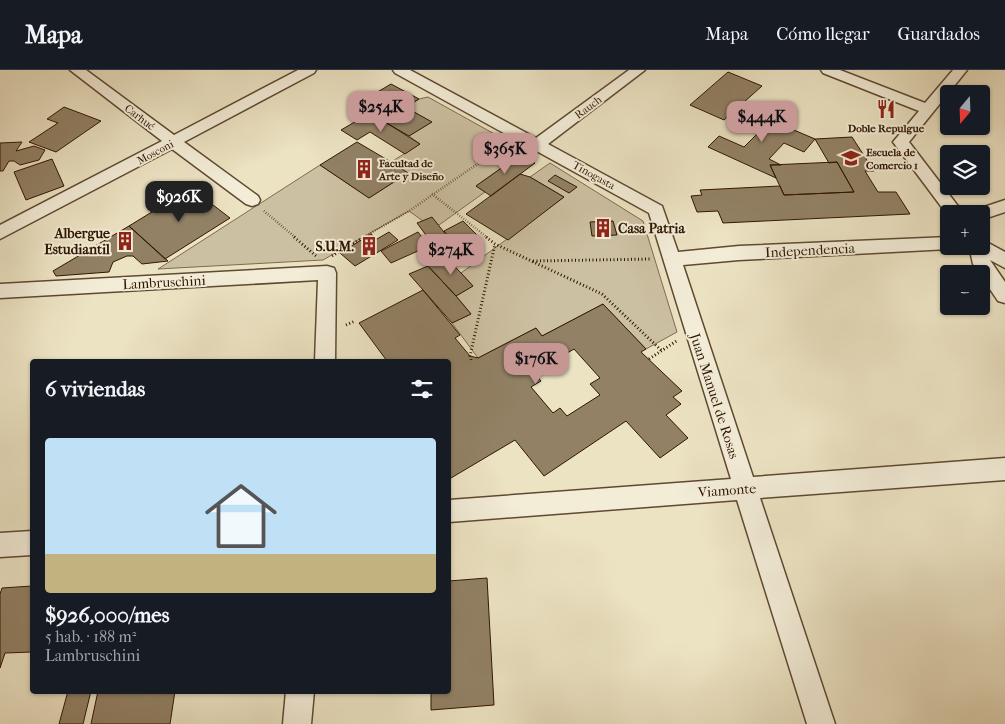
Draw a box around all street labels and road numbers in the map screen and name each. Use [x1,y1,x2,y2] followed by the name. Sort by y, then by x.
[572,93,605,122] street label: Rauch
[122,102,158,133] street label: Carhué
[135,137,176,167] street label: Mosconi
[570,159,618,193] street label: Tinogasta
[765,240,856,261] street label: Independencia
[122,272,206,293] street label: Lambruschini
[686,330,743,461] street label: Juan Manuel de Rosas
[696,480,757,501] street label: Viamonte

